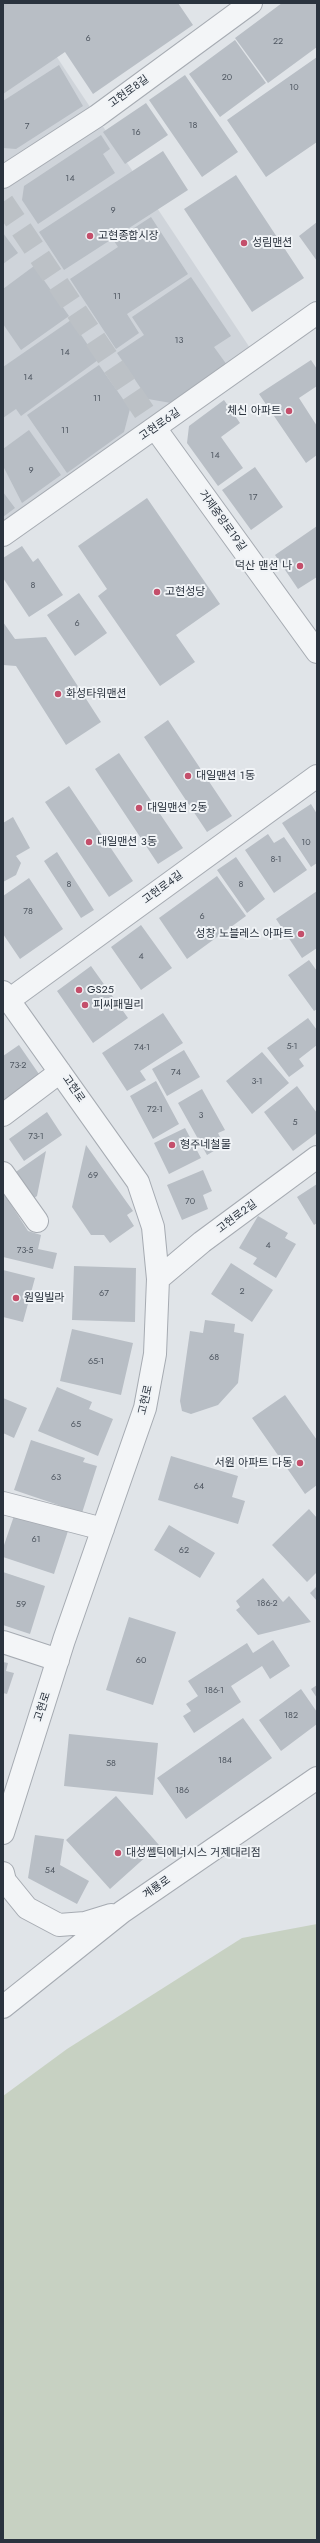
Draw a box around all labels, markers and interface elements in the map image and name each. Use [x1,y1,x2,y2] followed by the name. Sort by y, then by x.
[85,34,91,44] house number: 6
[273,37,283,47] house number: 22
[106,73,152,111] street label: 고현로8길
[222,73,232,83] house number: 20
[289,83,299,93] house number: 10
[189,121,197,131] house number: 18
[25,122,29,132] house number: 7
[131,128,141,138] house number: 16
[65,174,75,184] house number: 14
[110,206,116,216] house number: 9
[98,229,159,243] place label: 고현종합시장
[85,231,95,241] marker: 고현종합시장
[252,236,292,250] place label: 성림맨션
[239,238,249,248] marker: 성림맨션
[113,292,121,302] house number: 11
[175,336,183,346] house number: 13
[60,348,70,358] house number: 14
[23,373,33,383] house number: 14
[93,394,101,404] house number: 11
[227,404,281,418] place label: 체신 아파트
[137,406,183,444] street label: 고현로6길
[284,406,294,416] marker: 체신 아파트
[61,426,69,436] house number: 11
[210,451,220,461] house number: 14
[28,466,34,476] house number: 9
[195,488,249,554] street label: 거제중앙로19길
[249,493,257,503] house number: 17
[235,559,292,573] place label: 덕산 맨션 나
[295,561,305,571] marker: 덕산 맨션 나
[31,581,35,591] house number: 8
[165,585,205,599] place label: 고현성당
[152,587,162,597] marker: 고현성당
[74,619,80,629] house number: 6
[66,687,127,701] place label: 화성타워맨션
[53,689,63,699] marker: 화성타워맨션
[196,769,255,783] place label: 대일맨션 1동
[183,771,193,781] marker: 대일맨션 1동
[147,801,207,815] place label: 대일맨션 2동
[134,803,144,813] marker: 대일맨션 2동
[97,835,157,849] place label: 대일맨션 3동
[84,837,94,847] marker: 대일맨션 3동
[301,838,311,848] house number: 10
[271,855,281,865] house number: 8-1
[140,869,186,907] street label: 고현로4길
[67,880,71,890] house number: 8
[239,880,243,890] house number: 8
[23,907,33,917] house number: 78
[199,912,205,922] house number: 6
[195,927,293,941] place label: 성창 노블레스 아파트
[296,929,306,939] marker: 성창 노블레스 아파트
[138,952,144,962] house number: 4
[87,983,114,997] place label: GS25
[74,985,84,995] marker: GS25
[93,998,144,1012] place label: 피씨패밀리
[80,1000,90,1010] marker: 피씨패밀리
[286,1042,298,1052] house number: 5-1
[134,1043,150,1053] house number: 74-1
[10,1061,26,1071] house number: 73-2
[171,1068,181,1078] house number: 74
[59,1073,87,1105] street label: 고현로
[252,1077,262,1087] house number: 3-1
[147,1105,163,1115] house number: 72-1
[199,1111,203,1121] house number: 3
[292,1118,298,1128] house number: 5
[28,1132,44,1142] house number: 73-1
[180,1138,231,1152] place label: 형주네철물
[167,1140,177,1150] marker: 형주네철물
[88,1171,98,1181] house number: 69
[185,1197,195,1207] house number: 70
[214,1198,260,1236] street label: 고현로2길
[265,1241,271,1251] house number: 4
[17,1246,33,1256] house number: 73-5
[239,1287,245,1297] house number: 2
[99,1289,109,1299] house number: 67
[24,1291,64,1305] place label: 원일빌라
[11,1293,21,1303] marker: 원일빌라
[209,1353,219,1363] house number: 68
[88,1357,104,1367] house number: 65-1
[136,1384,156,1416] street label: 고현로
[71,1420,81,1430] house number: 65
[215,1456,292,1470] place label: 서원 아파트 다동
[295,1458,305,1468] marker: 서원 아파트 다동
[51,1473,61,1483] house number: 63
[194,1482,204,1492] house number: 64
[31,1535,41,1545] house number: 61
[179,1546,189,1556] house number: 62
[256,1599,278,1609] house number: 186-2
[16,1600,26,1610] house number: 59
[136,1656,146,1666] house number: 60
[204,1686,224,1696] house number: 186-1
[32,1691,54,1723] street label: 고현로
[284,1711,298,1721] house number: 182
[218,1756,232,1766] house number: 184
[106,1759,116,1769] house number: 58
[175,1786,189,1796] house number: 186
[126,1846,261,1860] place label: 대성쎌틱에너시스 거제대리점
[113,1848,123,1858] marker: 대성쎌틱에너시스 거제대리점
[45,1866,55,1876] house number: 54
[141,1874,173,1902] street label: 계룡로

